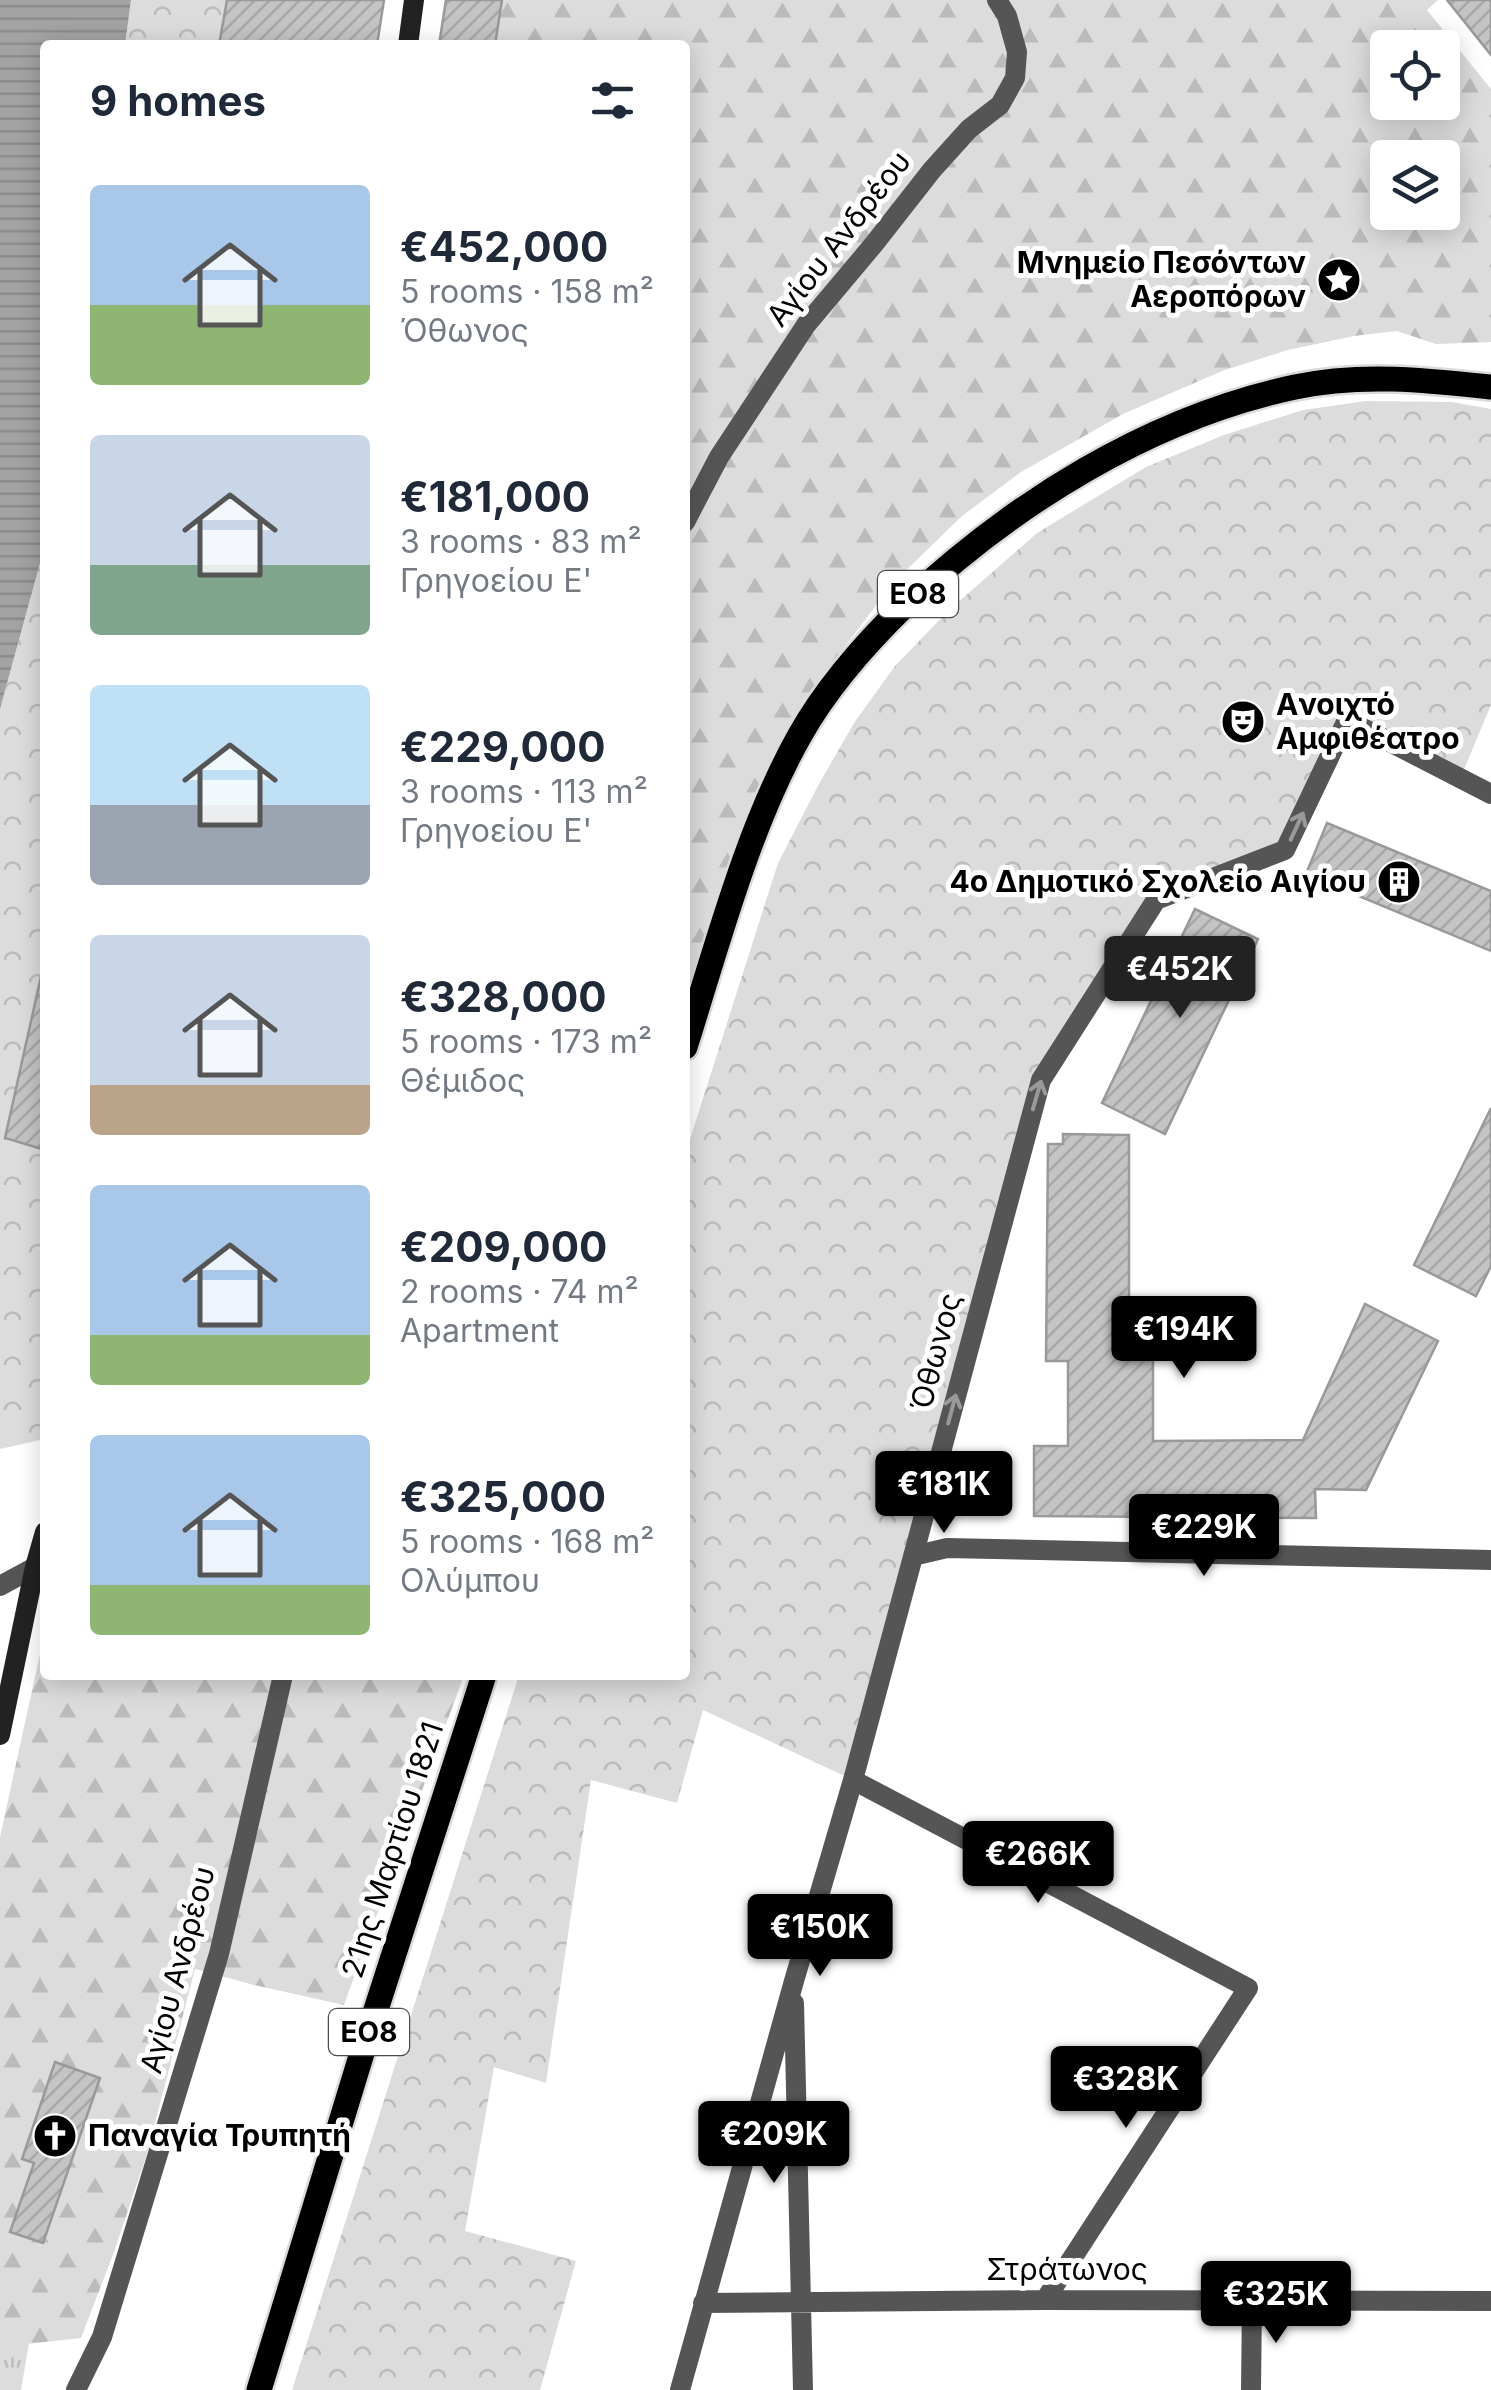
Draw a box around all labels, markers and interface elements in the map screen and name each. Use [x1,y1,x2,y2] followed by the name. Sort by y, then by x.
[1370,30,1460,230] map controls
[1370,30,1460,120] button: locate
[585,73,640,128] icon: filters
[90,75,266,126] text: 9 homes
[1370,140,1460,230] button: layers
[759,144,918,333] street label: Αγίου Ανδρέου
[400,221,608,272] text: €452,000
[170,225,290,345] icon: home
[1017,244,1306,314] place label: Μνημείο Πεσόντων Αεροπόρων
[1316,257,1362,303] place icon: Μνημείο Πεσόντων Αεροπόρων
[400,272,654,311] text: 5 rooms · 158 m²
[400,311,529,350] text: Όθωνος
[400,471,590,522] text: €181,000
[170,475,290,595] icon: home
[400,522,642,561] text: 3 rooms · 83 m²
[400,561,592,600] text: Γρηγοείου Ε'
[878,571,958,617] road number: ΕΟ8
[1276,686,1460,756] place label: Aνοιχτό Aμφιθέατρο
[1220,699,1266,745] theatre icon: Aνοιχτό Aμφιθέατρο
[400,721,605,772] text: €229,000
[170,725,290,845] icon: home
[400,772,648,811] text: 3 rooms · 113 m²
[400,811,592,850] text: Γρηγοείου Ε'
[1288,811,1307,841] one-way arrow
[1376,859,1422,905] building icon: 4ο Δημοτικό Σχολείο Αιγίου
[949,863,1366,899] place label: 4ο Δημοτικό Σχολείο Αιγίου
[1110,936,1250,1021] pin: €452K
[1126,949,1234,988] text: €452K
[400,971,607,1022] text: €328,000
[170,975,290,1095] icon: home
[400,1022,652,1061] text: 5 rooms · 173 m²
[400,1061,525,1100] text: Θέμιδος
[1029,1080,1047,1111] one-way arrow
[400,1221,607,1272] text: €209,000
[170,1225,290,1345] icon: home
[400,1272,639,1311] text: 2 rooms · 74 m²
[902,1289,968,1415] street label: Όθωνος
[1114,1296,1254,1381] pin: €194K
[1133,1309,1235,1348] text: €194K
[400,1311,559,1350] text: Apartment
[944,1394,963,1425] one-way arrow
[874,1451,1014,1536] pin: €181K
[897,1464,991,1503] text: €181K
[400,1471,606,1522] text: €325,000
[170,1475,290,1595] icon: home
[1134,1494,1274,1579] pin: €229K
[1151,1507,1257,1546] text: €229K
[400,1522,654,1561] text: 5 rooms · 168 m²
[400,1561,540,1600] text: Ολύμπου
[334,1717,450,1982] street label: 21ης Μαρτίου 1821
[968,1821,1108,1906] pin: €266K
[985,1834,1091,1873] text: €266K
[132,1862,222,2077] street label: Αγίου Ανδρέου
[750,1894,890,1979] pin: €150K
[770,1907,870,1946] text: €150K
[329,2009,409,2055] road number: ΕΟ8
[1056,2046,1196,2131] pin: €328K
[1073,2059,1179,2098] text: €328K
[704,2101,844,2186] pin: €209K
[32,2113,78,2159] church icon: Παναγία Τρυπητή
[720,2114,828,2153] text: €209K
[88,2117,351,2153] place label: Παναγία Τρυπητή
[986,2251,1148,2287] street label: Στράτωνος
[1206,2261,1346,2346] pin: €325K
[1223,2274,1329,2313] text: €325K

